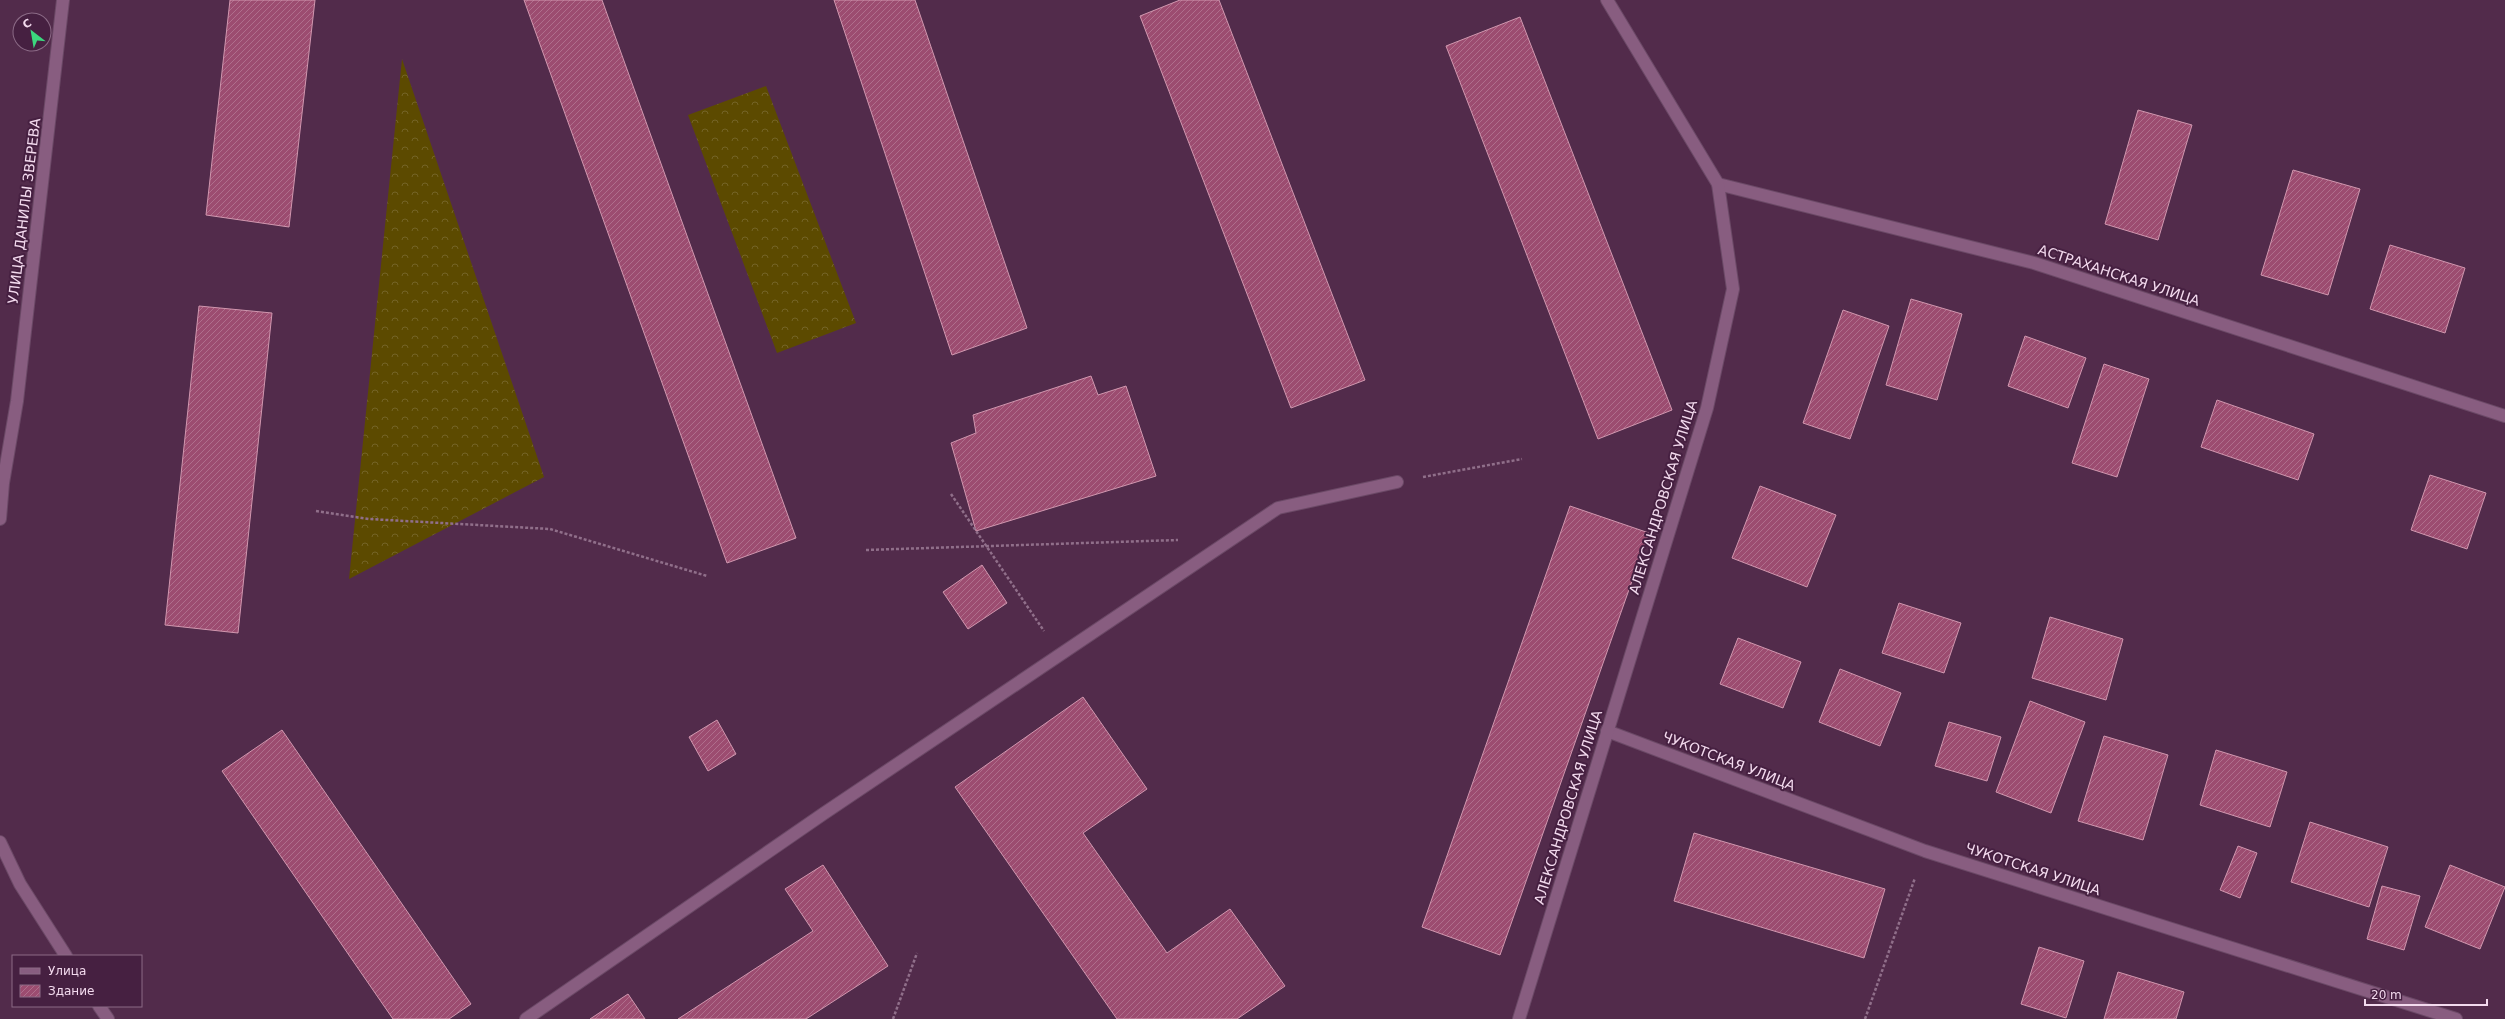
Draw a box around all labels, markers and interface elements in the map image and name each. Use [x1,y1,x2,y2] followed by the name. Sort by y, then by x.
[12,12,52,52] north arrow
[20,16,34,32] text: С
[5,117,43,305] street label: УЛИЦА ДАНИЛЫ ЗВЕРЕВА
[2036,241,2202,309] street label: АСТРАХАНСКАЯ УЛИЦА
[1626,398,1700,596] street label: АЛЕКСАНДРОВСКАЯ УЛИЦА
[1531,708,1605,906] street label: АЛЕКСАНДРОВСКАЯ УЛИЦА
[1660,728,1798,794] street label: ЧУКОТСКАЯ УЛИЦА
[1963,840,2103,899] street label: ЧУКОТСКАЯ УЛИЦА
[12,955,142,1007] legend
[48,964,86,978] text: Улица
[2365,981,2487,1007] scale bar
[48,984,94,998] text: Здание
[2371,988,2402,1002] text: 20 m

